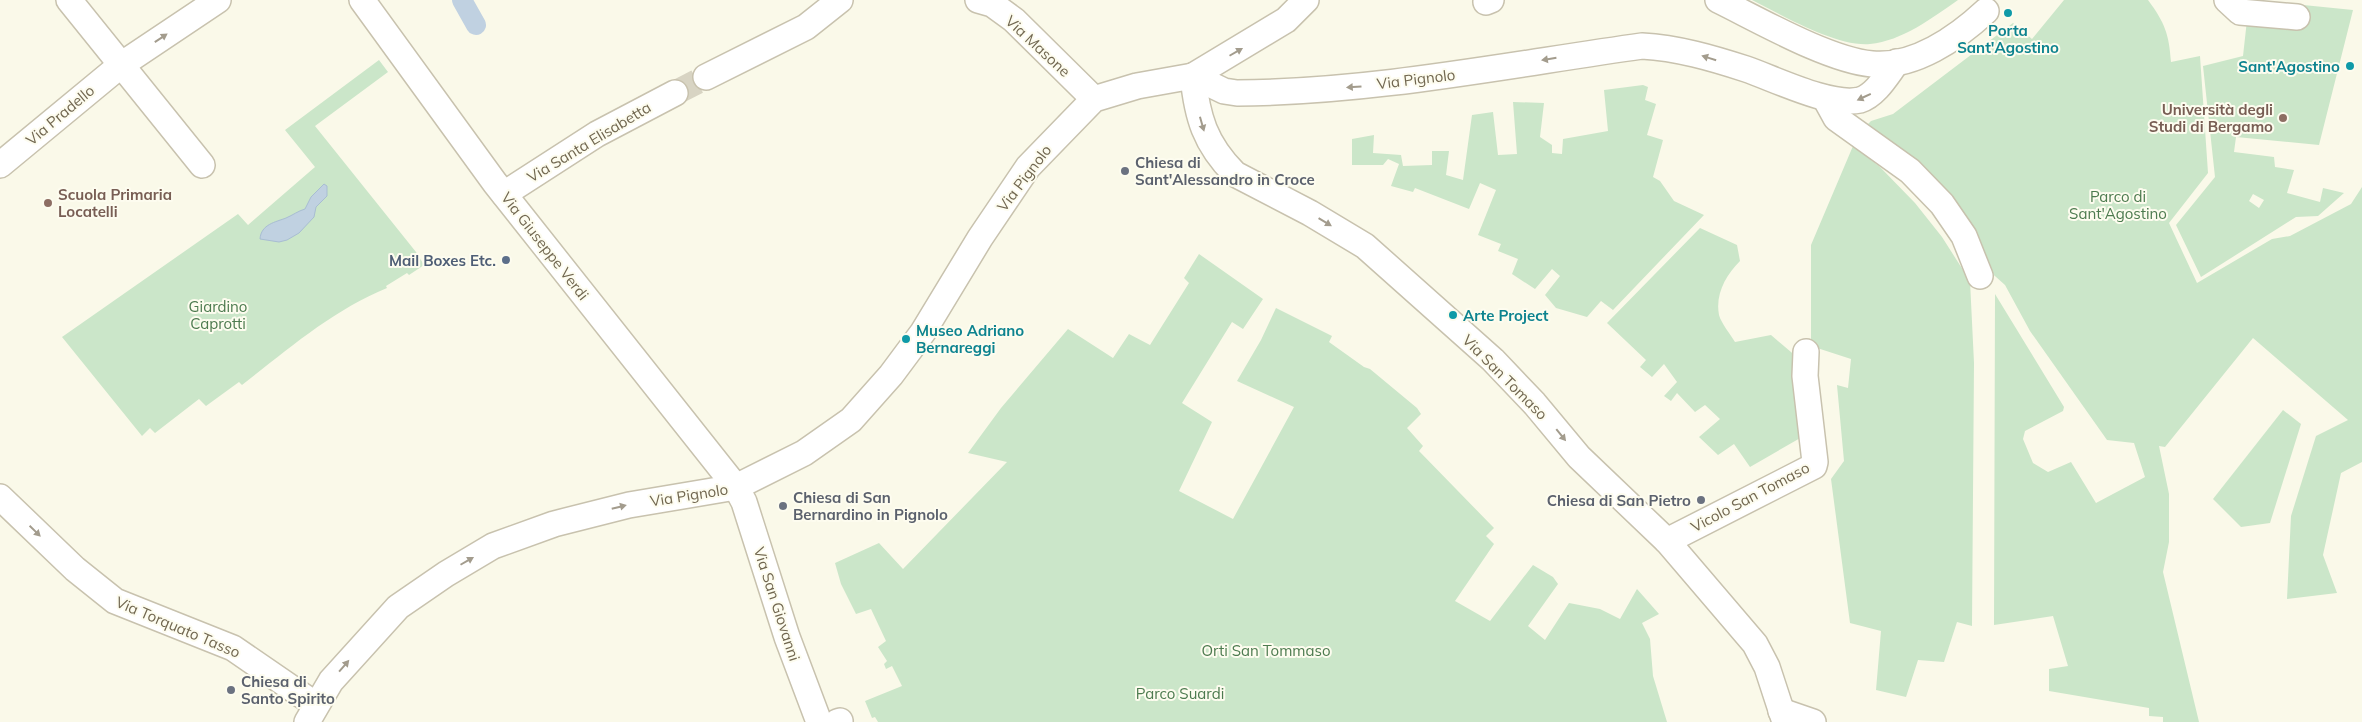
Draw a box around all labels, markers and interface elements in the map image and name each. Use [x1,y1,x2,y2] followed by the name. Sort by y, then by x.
[2002,7,2014,19] marker: Porta Sant'Agostino
[1002,11,1074,81] street label: Via Masone
[1957,21,2059,57] place label: Porta Sant'Agostino
[155,33,168,43] one-way arrow
[1228,48,1243,56] one-way arrow
[1702,54,1717,62] one-way arrow
[1541,56,1557,64] one-way arrow
[2238,57,2340,76] place label: Sant'Agostino
[2344,60,2356,72] marker: Sant'Agostino
[1376,65,1456,93] street label: Via Pignolo
[22,81,98,149] street label: Via Pradello
[1345,83,1361,91] one-way arrow
[1857,93,1871,101] one-way arrow
[524,98,654,186] street label: Via Santa Elisabetta
[2149,100,2273,136] place label: Università degli Studi di Bergamo
[2277,112,2289,124] marker: Università degli Studi di Bergamo
[1198,116,1206,132] one-way arrow
[993,141,1055,215] street label: Via Pignolo
[1135,153,1315,189] place label: Chiesa di Sant'Alessandro in Croce
[1119,165,1131,177] marker: Chiesa di Sant'Alessandro in Croce
[58,185,172,221] place label: Scuola Primaria Locatelli
[2069,187,2167,223] park label: Parco di Sant'Agostino
[497,188,593,304] street label: Via Giuseppe Verdi
[42,197,54,209] marker: Scuola Primaria Locatelli
[1317,218,1332,226] one-way arrow
[389,251,496,270] place label: Mail Boxes Etc.
[500,254,512,266] marker: Mail Boxes Etc.
[189,297,247,333] park label: Giardino Caprotti
[1463,306,1549,325] place label: Arte Project
[1447,309,1459,321] marker: Arte Project
[916,321,1024,357] place label: Museo Adriano Bernareggi
[1458,330,1552,424] street label: Via San Tomaso
[900,333,912,345] marker: Museo Adriano Bernareggi
[1555,429,1567,441] one-way arrow
[1687,458,1813,536] street label: Vicolo San Tomaso
[649,479,729,511] street label: Via Pignolo
[793,488,948,524] place label: Chiesa di San Bernardino in Pignolo
[1547,491,1691,510] place label: Chiesa di San Pietro
[1695,494,1707,506] marker: Chiesa di San Pietro
[777,500,789,512] marker: Chiesa di San Bernardino in Pignolo
[612,503,627,511] one-way arrow
[29,525,41,537] one-way arrow
[750,544,804,664] street label: Via San Giovanni
[460,557,474,566] one-way arrow
[113,592,243,662] street label: Via Torquato Tasso
[1201,641,1331,660] park label: Orti San Tommaso
[339,659,350,672] one-way arrow
[241,672,335,708] place label: Chiesa di Santo Spirito
[225,684,237,696] marker: Chiesa di Santo Spirito
[1136,684,1224,703] park label: Parco Suardi

